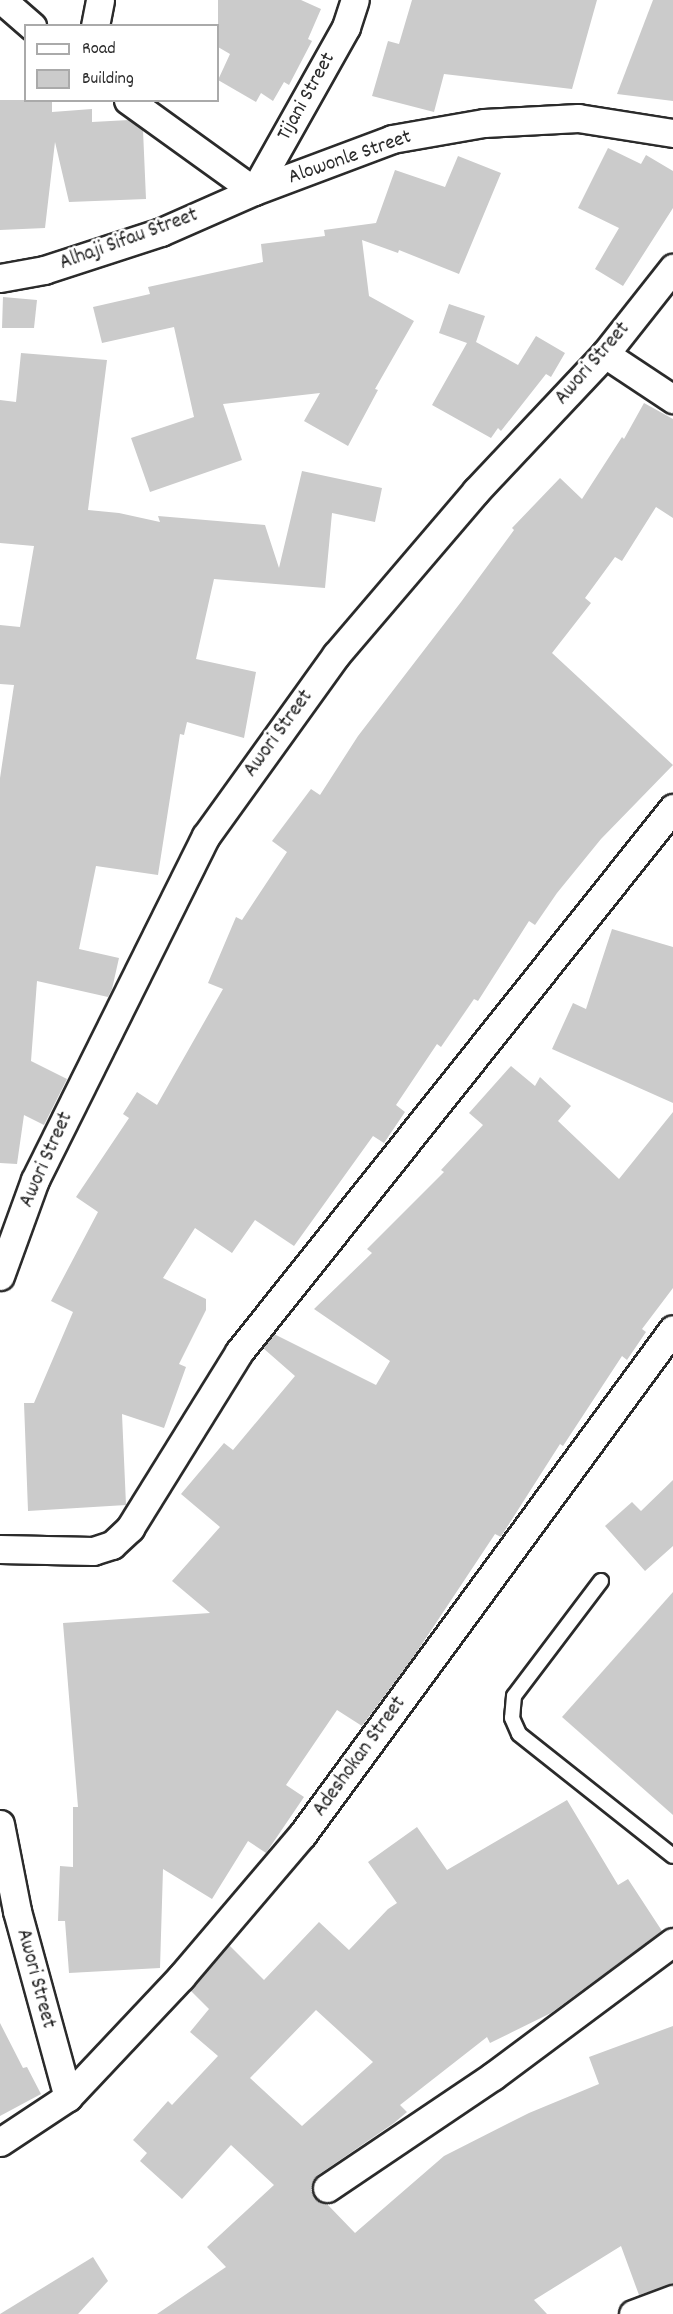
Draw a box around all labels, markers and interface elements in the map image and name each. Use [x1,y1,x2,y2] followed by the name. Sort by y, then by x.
[24,24,219,102] legend
[82,37,116,62] text: Road
[272,48,342,146] street label: Tijani Street
[82,67,134,92] text: Building
[285,125,415,191] street label: Alowonle Street
[56,203,202,277] street label: Alhaji Sifau Street
[550,317,636,411] street label: Awori Street
[239,685,319,783] street label: Awori Street
[15,1108,79,1212] street label: Awori Street
[308,1692,412,1822] street label: Adeshokan Street
[10,1927,60,2031] street label: Awori Street

